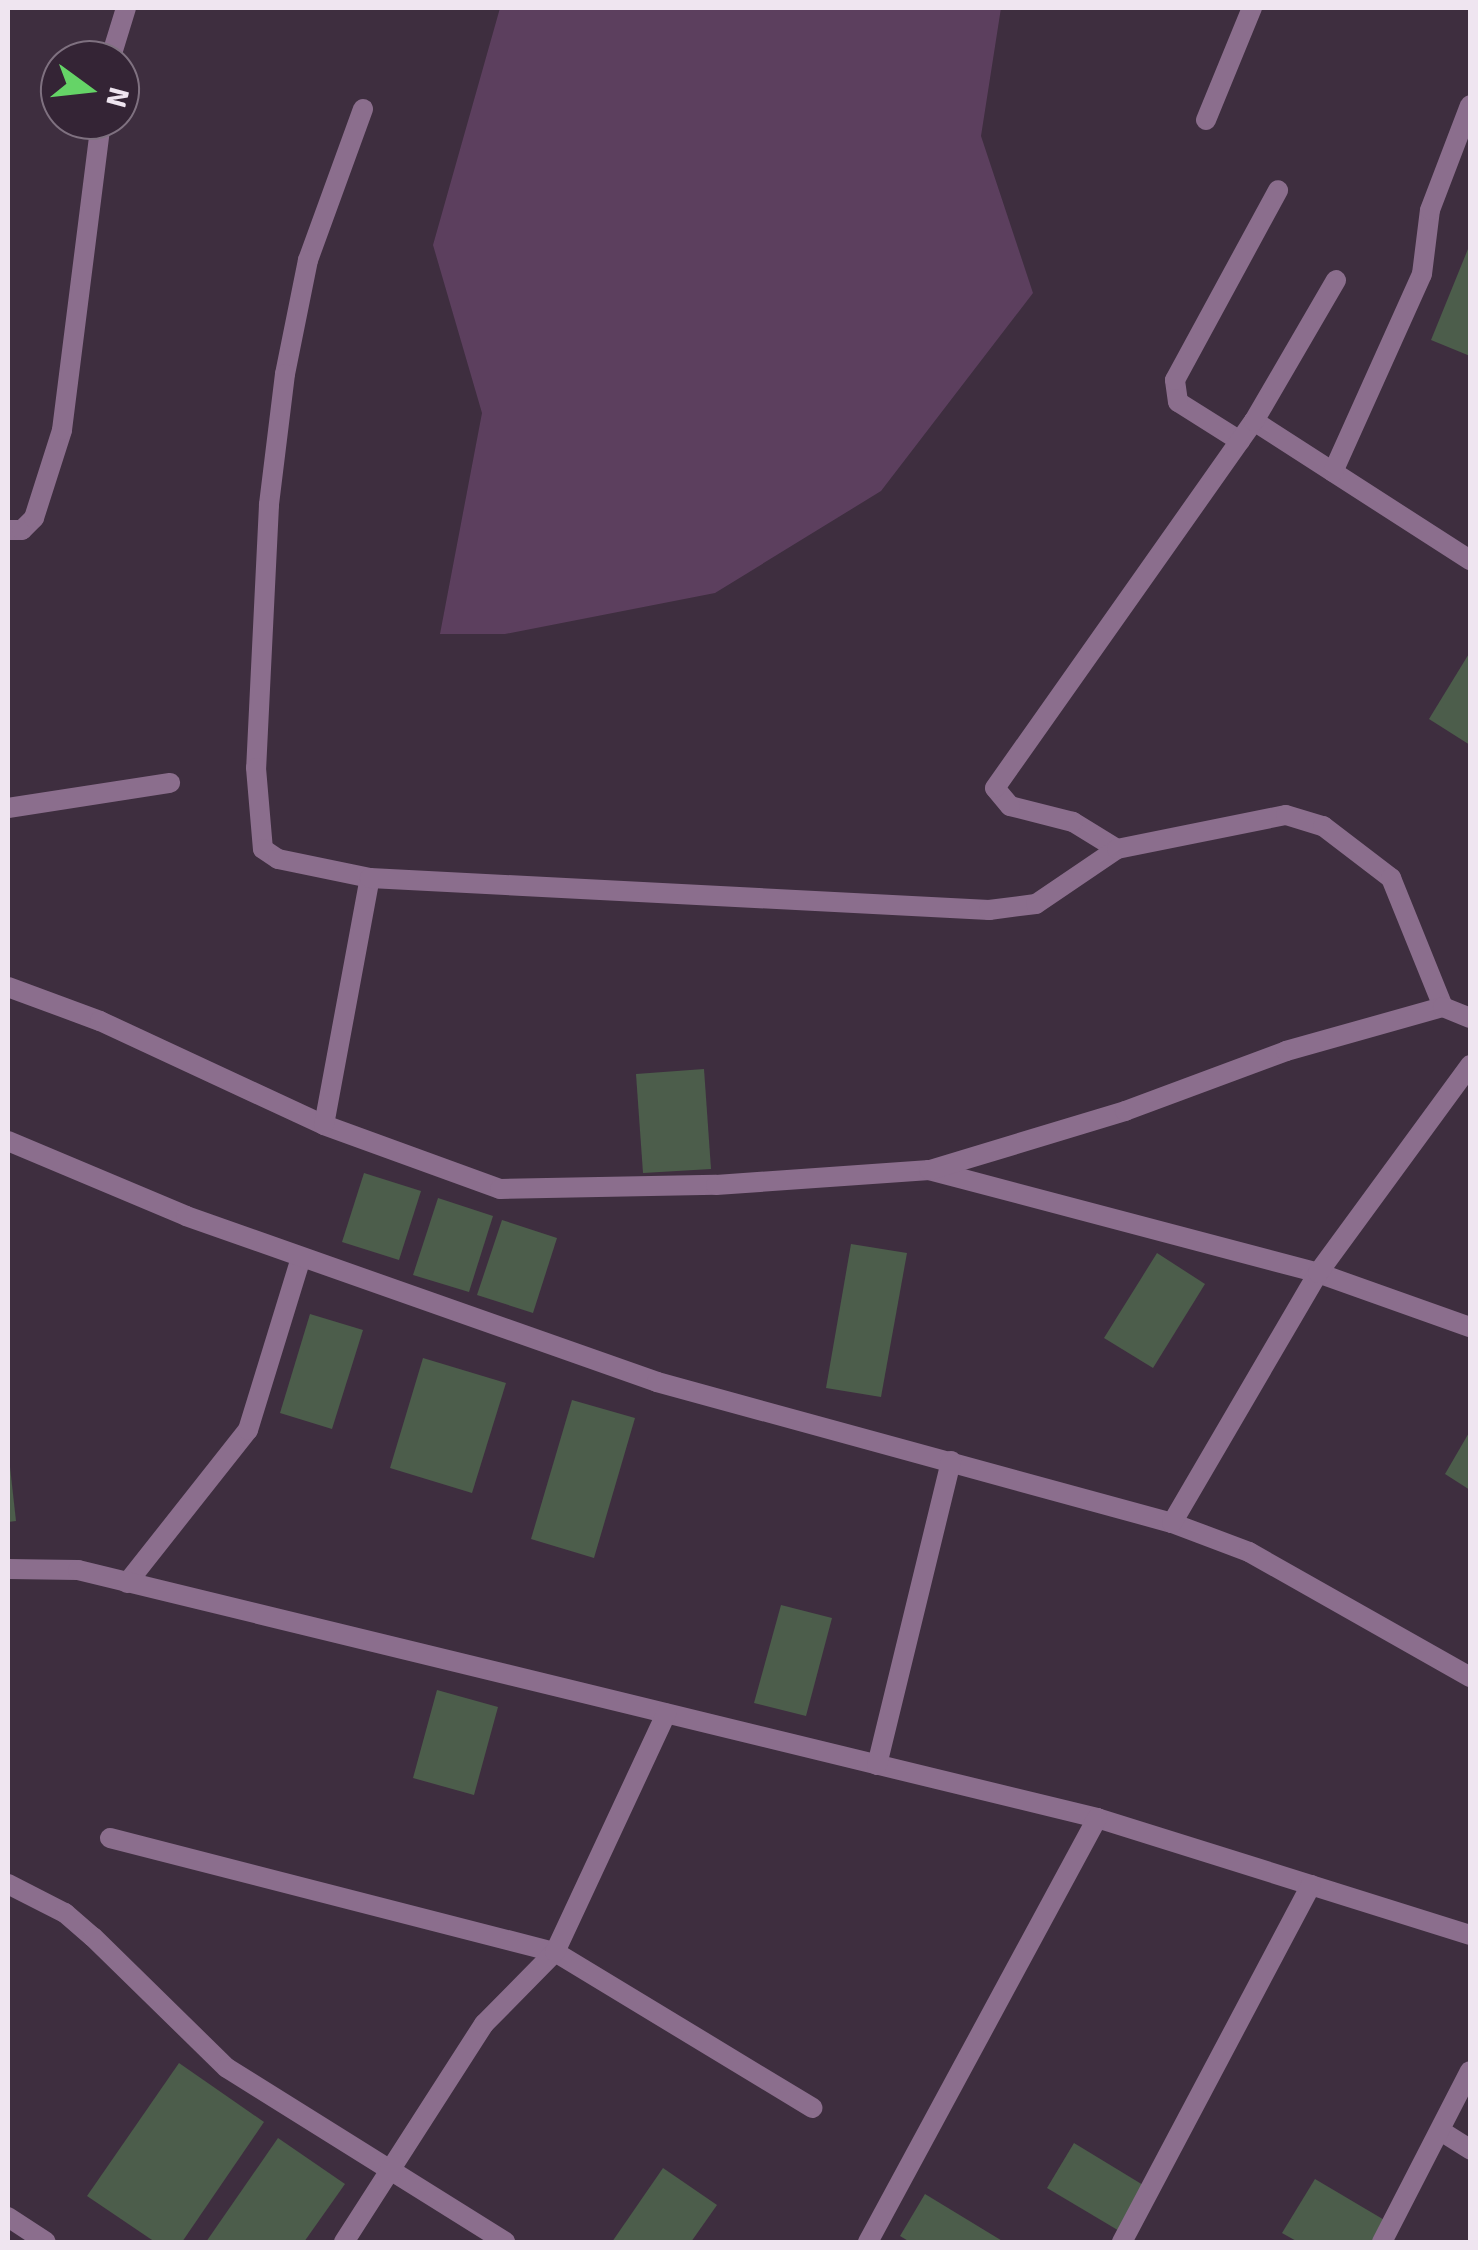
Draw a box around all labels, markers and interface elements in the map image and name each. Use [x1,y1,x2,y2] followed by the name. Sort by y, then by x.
[40,40,140,140] north arrow
[98,83,136,111] text: N

